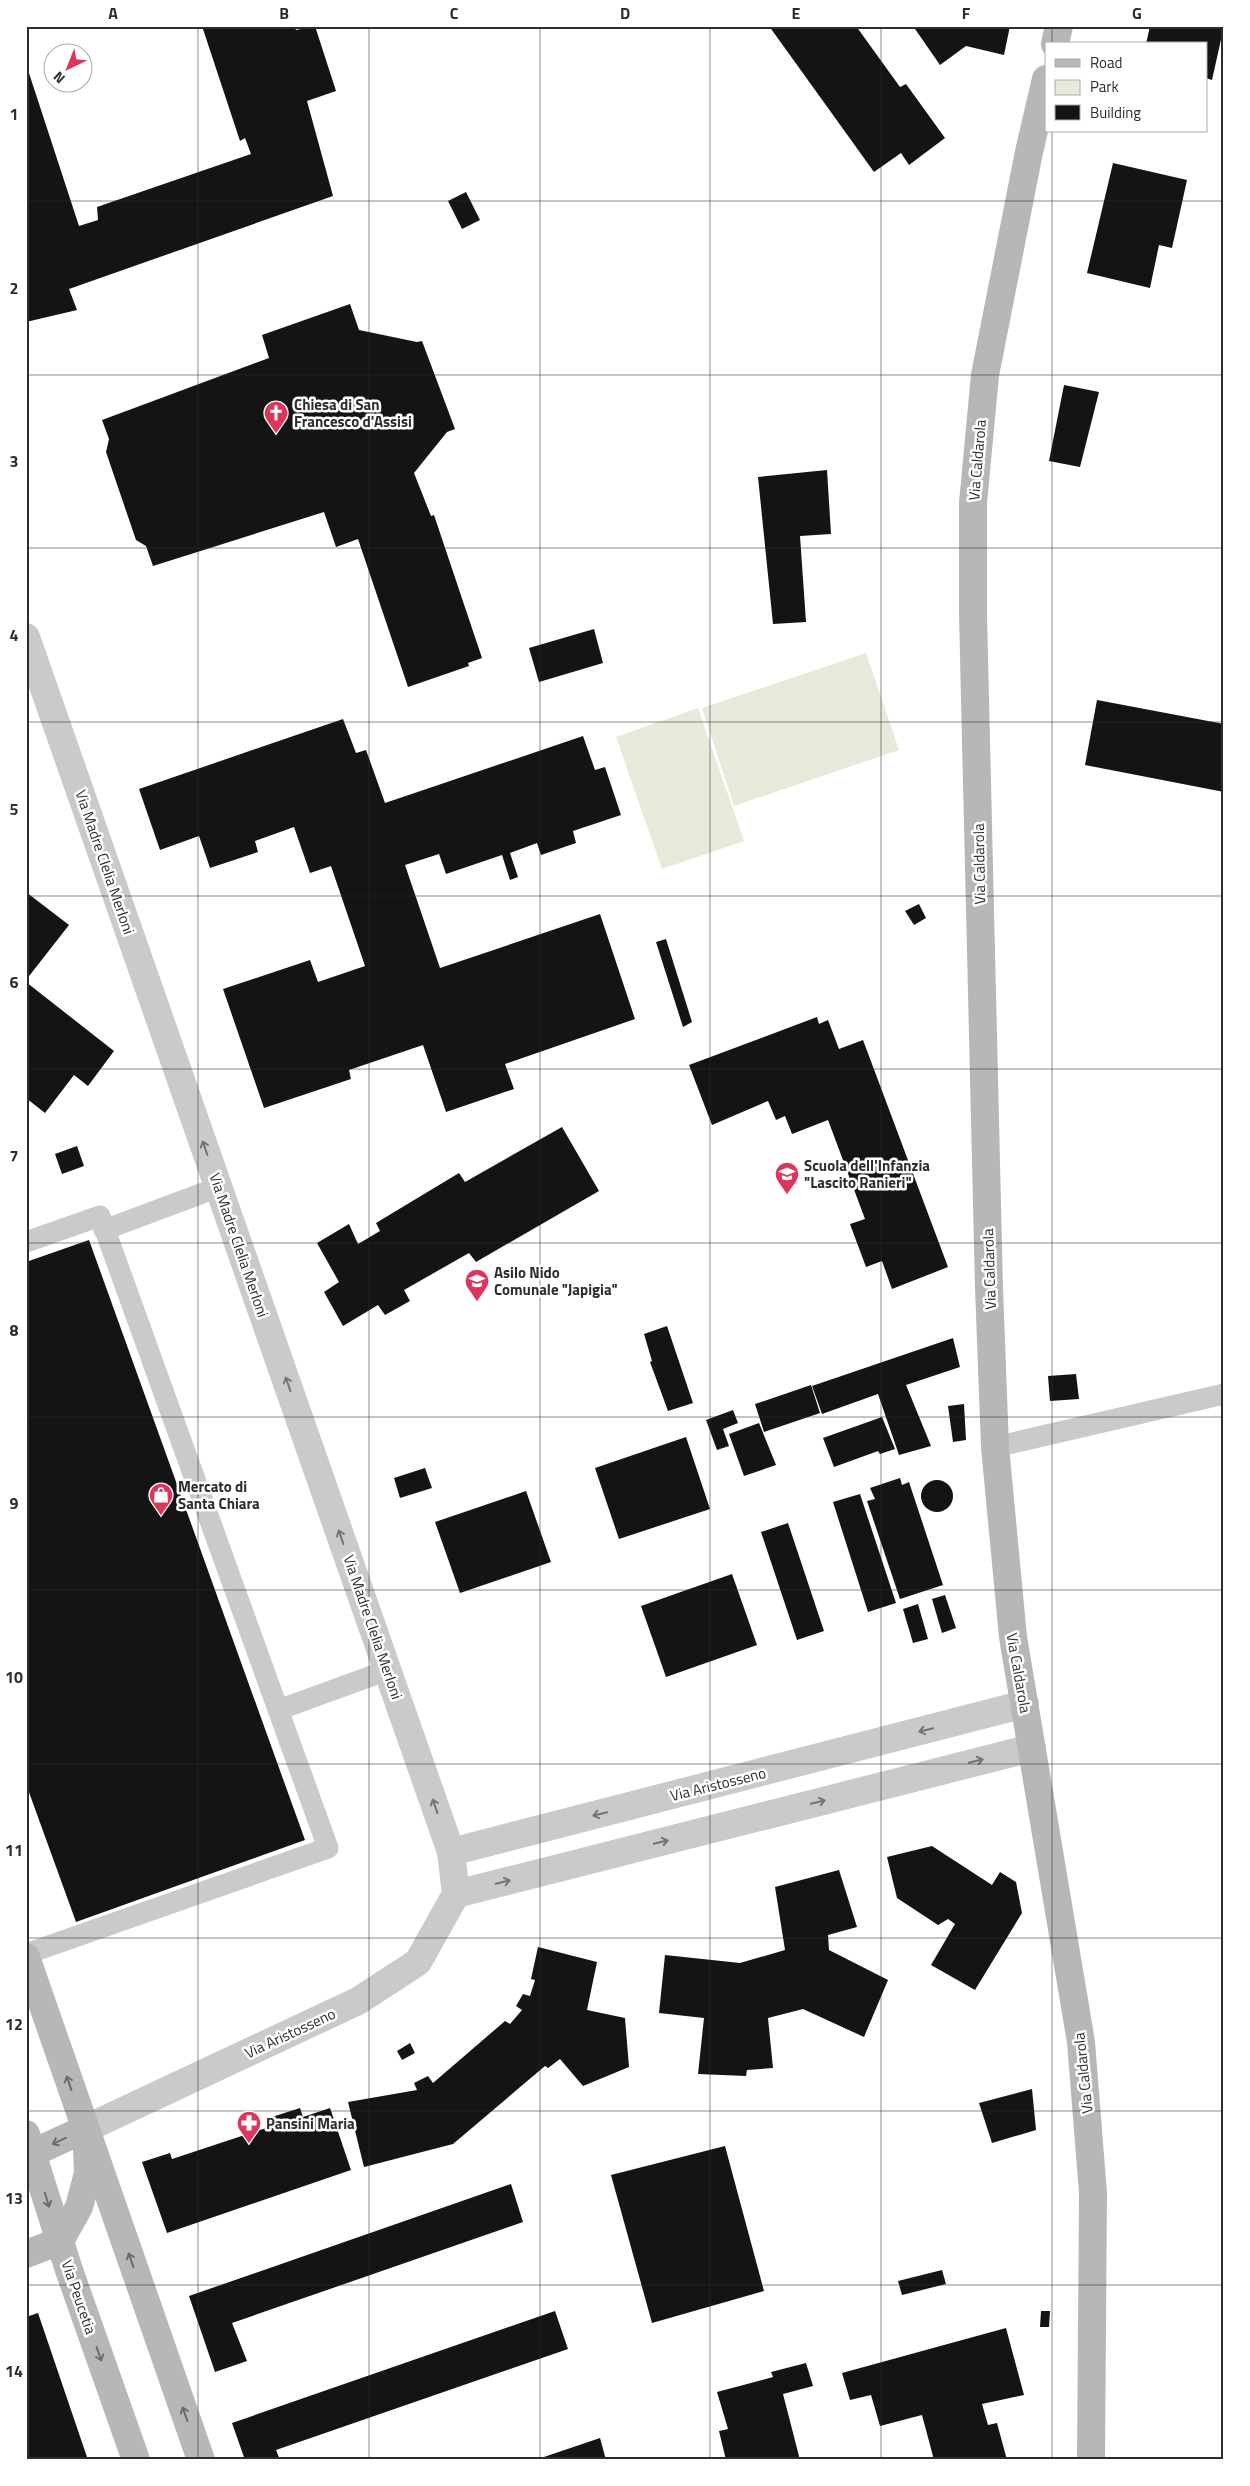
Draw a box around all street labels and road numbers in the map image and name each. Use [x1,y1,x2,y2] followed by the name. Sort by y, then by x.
[962,418,992,502] street label: Via Caldarola
[69,787,141,937] street label: Via Madre Clelia Merloni
[967,823,991,905] street label: Via Caldarola
[203,1170,275,1320] street label: Via Madre Clelia Merloni
[976,1227,1002,1310] street label: Via Caldarola
[337,1552,409,1702] street label: Via Madre Clelia Merloni
[1001,1631,1037,1716] street label: Via Caldarola
[668,1761,768,1807] street label: Via Aristosseno
[241,2002,339,2064] street label: Via Aristosseno
[1067,2031,1099,2115] street label: Via Caldarola
[56,2257,103,2338] street label: Via Peucetia

